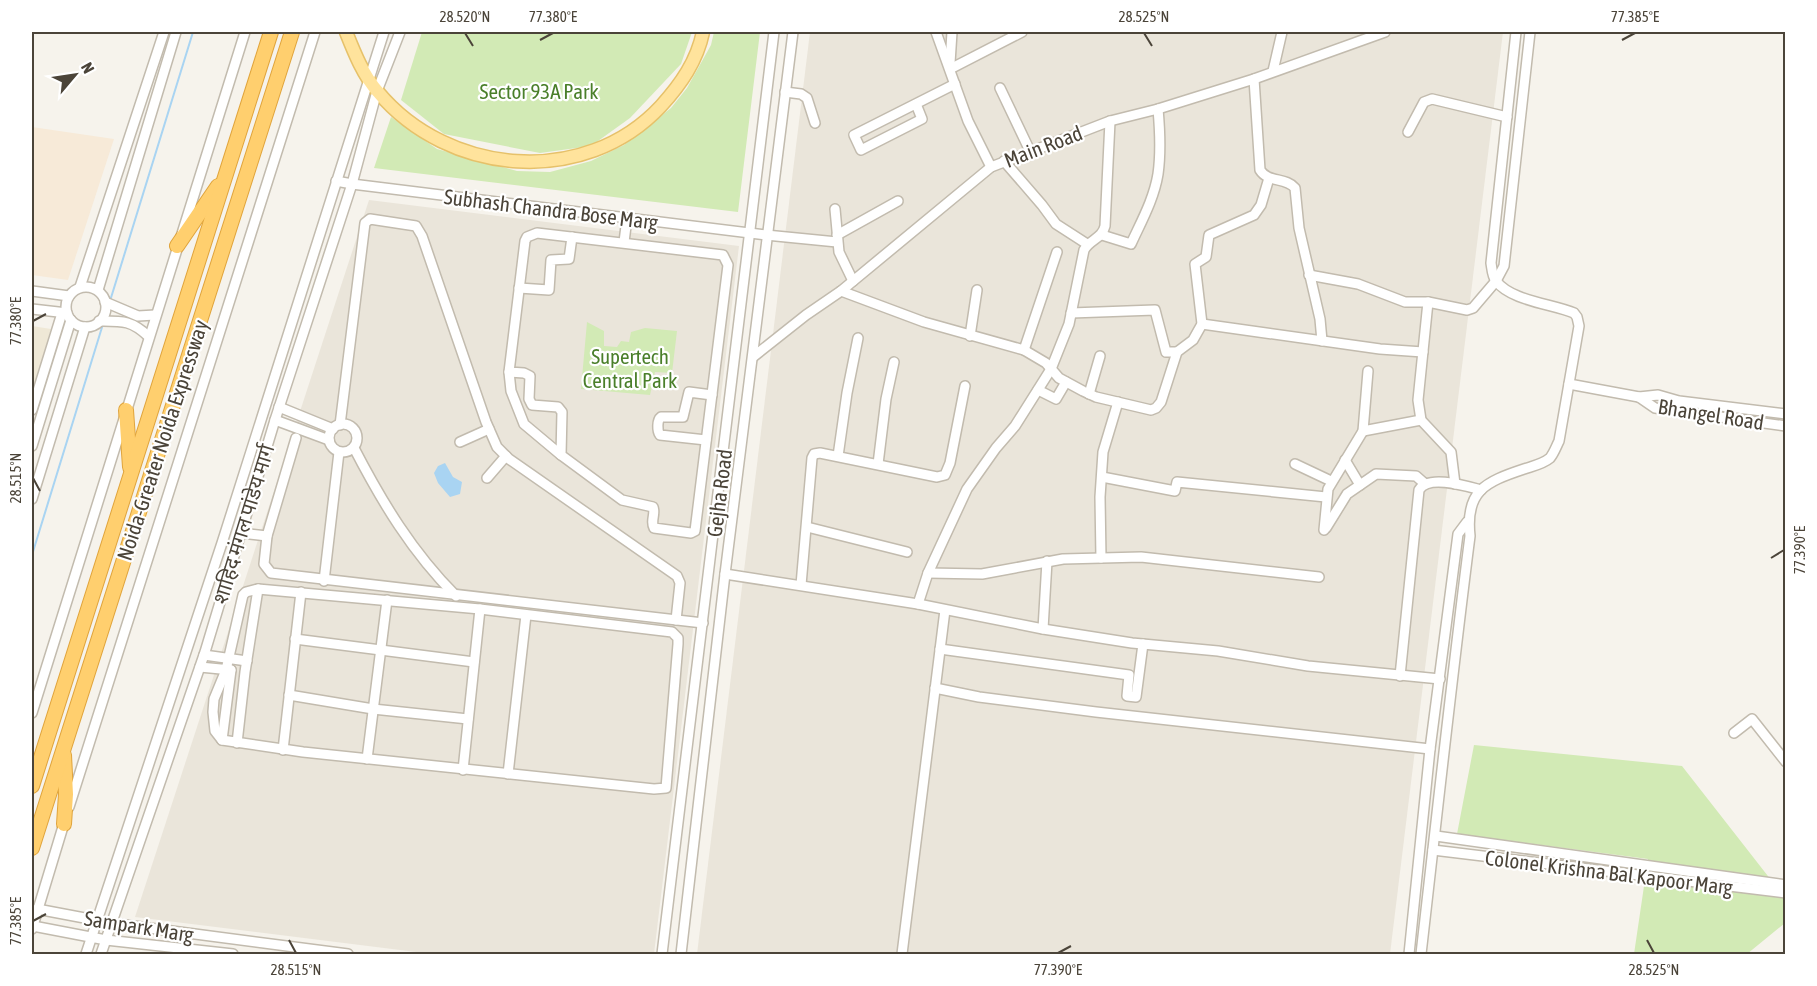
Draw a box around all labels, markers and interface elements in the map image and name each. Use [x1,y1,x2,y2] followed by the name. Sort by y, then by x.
[440,8,490,25] text: 28.520°N
[529,8,578,25] text: 77.380°E
[1119,8,1169,25] text: 28.525°N
[1611,8,1660,25] text: 77.385°E
[45,45,105,105] north arrow
[78,59,98,76] text: N
[480,79,598,103] park label: Sector 93A Park
[1001,120,1085,172] street label: Main Road
[443,184,659,234] street label: Subhash Chandra Bose Marg
[7,296,24,345] text: 77.380°E
[112,316,212,563] street label: Noida-Greater Noida Expressway
[583,344,677,392] park label: Supertech Central Park
[1656,394,1766,434] street label: Bhangel Road
[207,440,279,607] street label: शाहिद मंगल पांडेय मार्ग
[702,448,736,538] street label: Gejha Road
[7,453,24,503] text: 28.515°N
[1791,525,1808,574] text: 77.390°E
[1484,845,1734,899] street label: Colonel Krishna Bal Kapoor Marg
[7,896,24,945] text: 77.385°E
[83,906,195,946] street label: Sampark Marg
[271,961,321,978] text: 28.515°N
[1034,961,1083,978] text: 77.390°E
[1629,961,1679,978] text: 28.525°N

